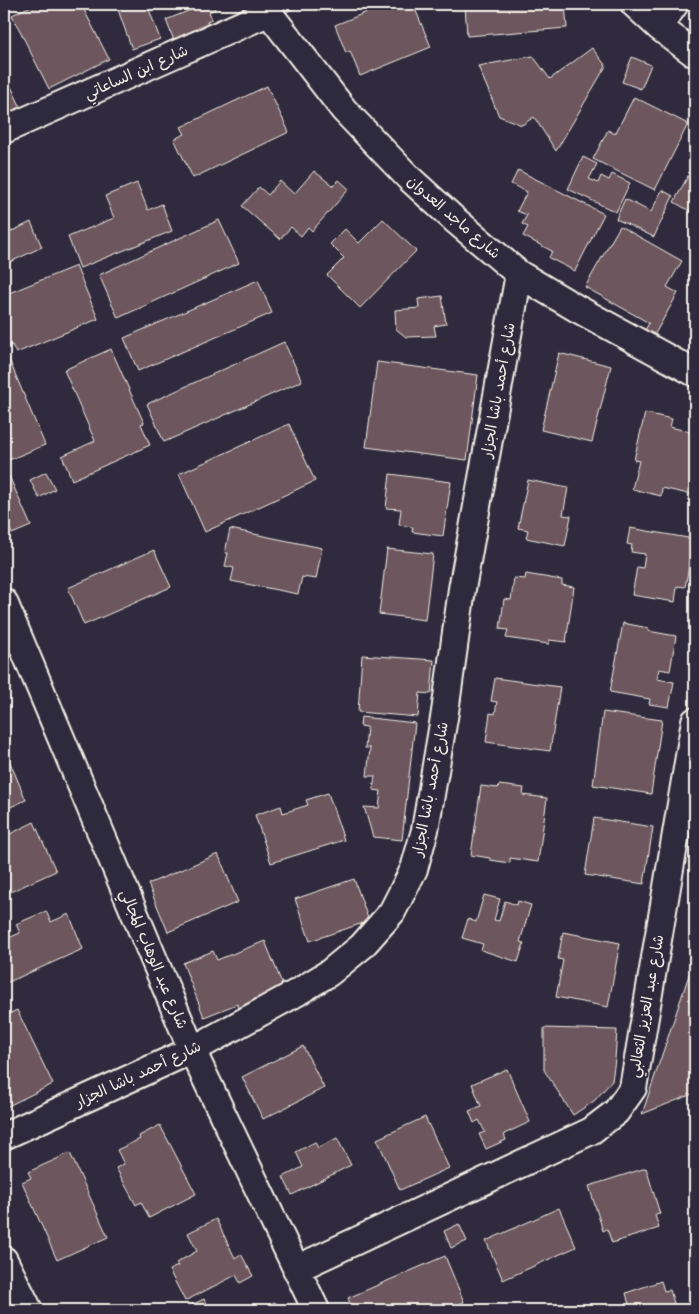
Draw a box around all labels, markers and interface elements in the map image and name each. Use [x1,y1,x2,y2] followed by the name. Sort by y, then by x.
[81,40,192,107] street label: شارع ابن الساعاتي
[403,171,505,263] street label: شارع ماجد العدوان
[476,321,520,460] street label: شارع أحمد باشا الجزار
[407,720,453,859] street label: شارع أحمد باشا الجزار
[113,886,192,1033] street label: شارع عبد الوهاب المجالي
[624,933,671,1080] street label: شارع عبد العزيز الثعالبي
[71,1036,204,1112] street label: شارع أحمد باشا الجزار

